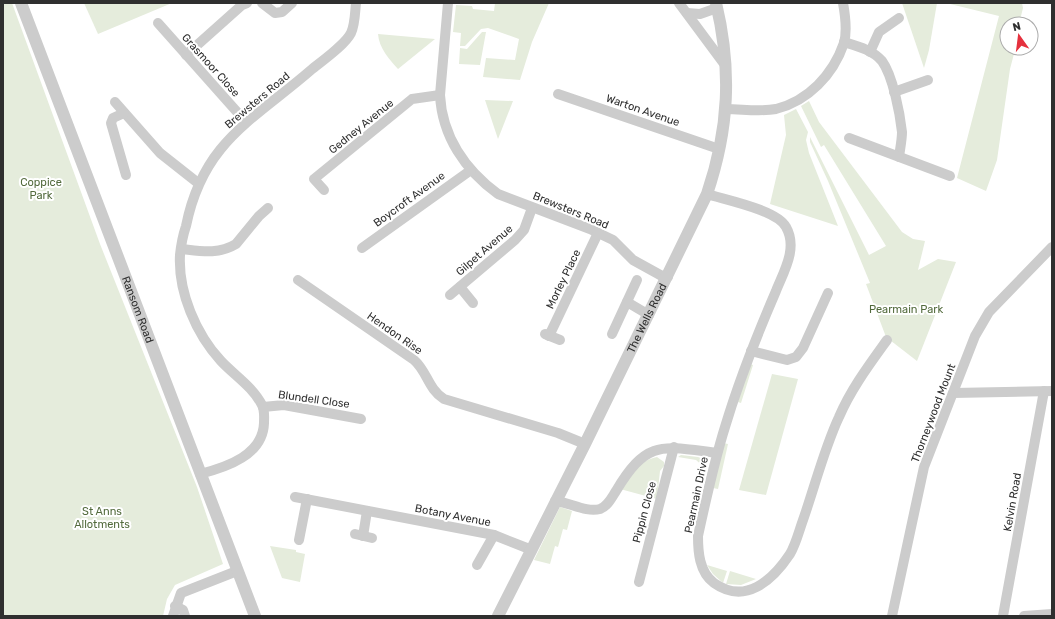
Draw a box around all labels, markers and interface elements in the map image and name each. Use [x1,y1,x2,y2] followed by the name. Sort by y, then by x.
[999,16,1039,56] north arrow
[1011,19,1022,34] text: N
[179,31,242,100] street label: Grasmoor Close
[222,69,292,131] street label: Brewsters Road
[604,92,681,129] street label: Warton Avenue
[326,96,396,156] street label: Gedney Avenue
[371,169,448,230] street label: Boycroft Avenue
[20,176,62,202] park label: Coppice Park
[531,189,611,232] street label: Brewsters Road
[453,222,515,278] street label: Gilpet Avenue
[543,247,583,311] street label: Morley Place
[119,274,156,345] street label: Ransom Road
[624,281,669,355] street label: The Wells Road
[869,303,943,316] park label: Pearmain Park
[365,310,425,357] street label: Hendon Rise
[909,361,959,465] street label: Thorneywood Mount
[277,388,351,411] street label: Blundell Close
[682,456,711,534] street label: Pearmain Drive
[1001,472,1024,532] street label: Kelvin Road
[630,480,659,544] street label: Pippin Close
[414,502,492,529] street label: Botany Avenue
[74,505,130,531] park label: St Anns Allotments

